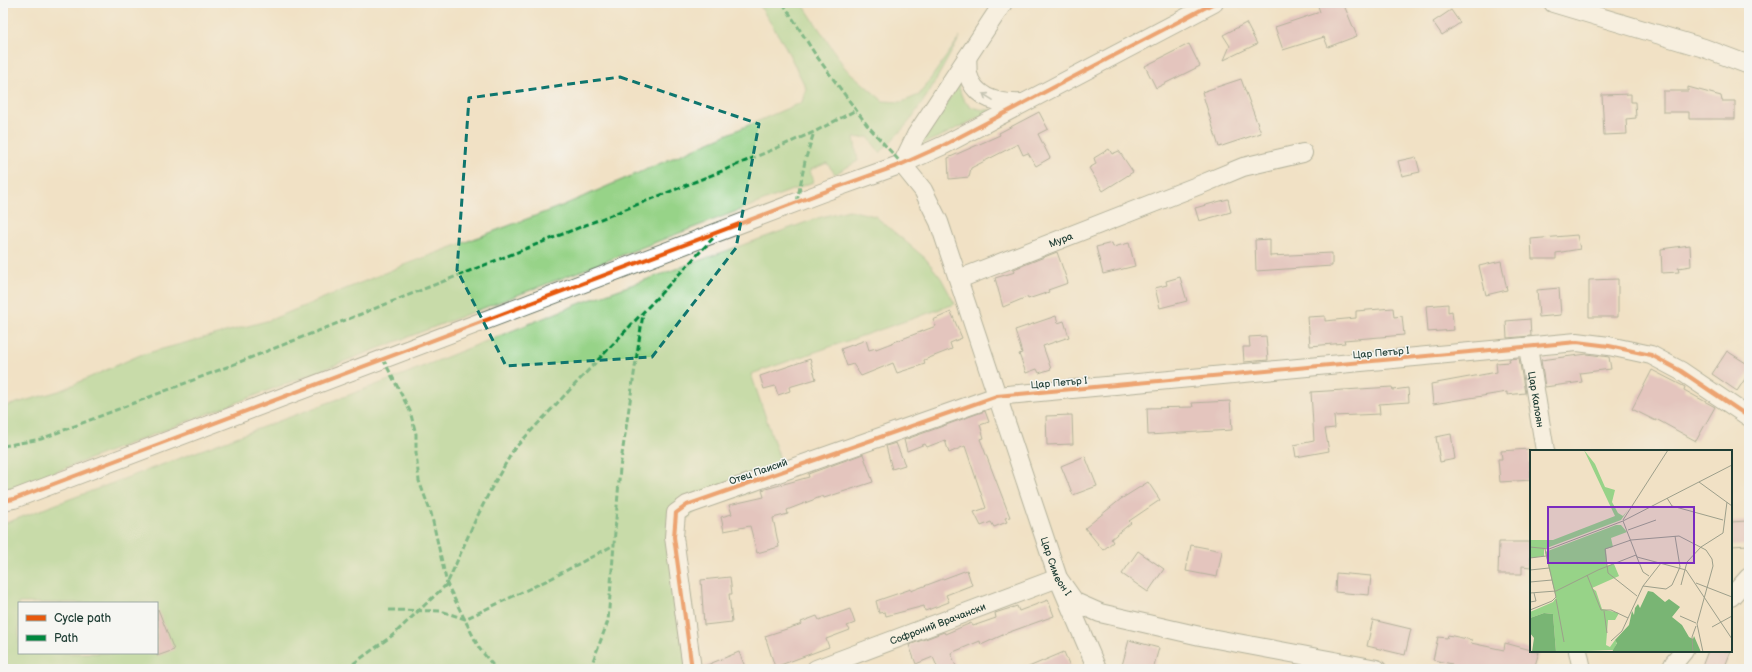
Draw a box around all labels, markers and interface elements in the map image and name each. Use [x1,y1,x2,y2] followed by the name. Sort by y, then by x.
[982,93,994,101] one-way arrow
[1047,230,1075,250] street label: Мура
[1352,345,1410,361] street label: Цар Петър I
[1525,371,1546,428] street label: Цар Калоян
[1030,375,1088,391] street label: Цар Петър I
[1530,450,1732,652] inset map
[727,456,789,488] street label: Отец Паисий
[1038,535,1074,598] street label: Цар Симеон I
[888,601,988,648] street label: Софроний Врачански
[18,602,158,654] legend
[54,611,111,626] text: Cycle path
[54,631,79,646] text: Path

